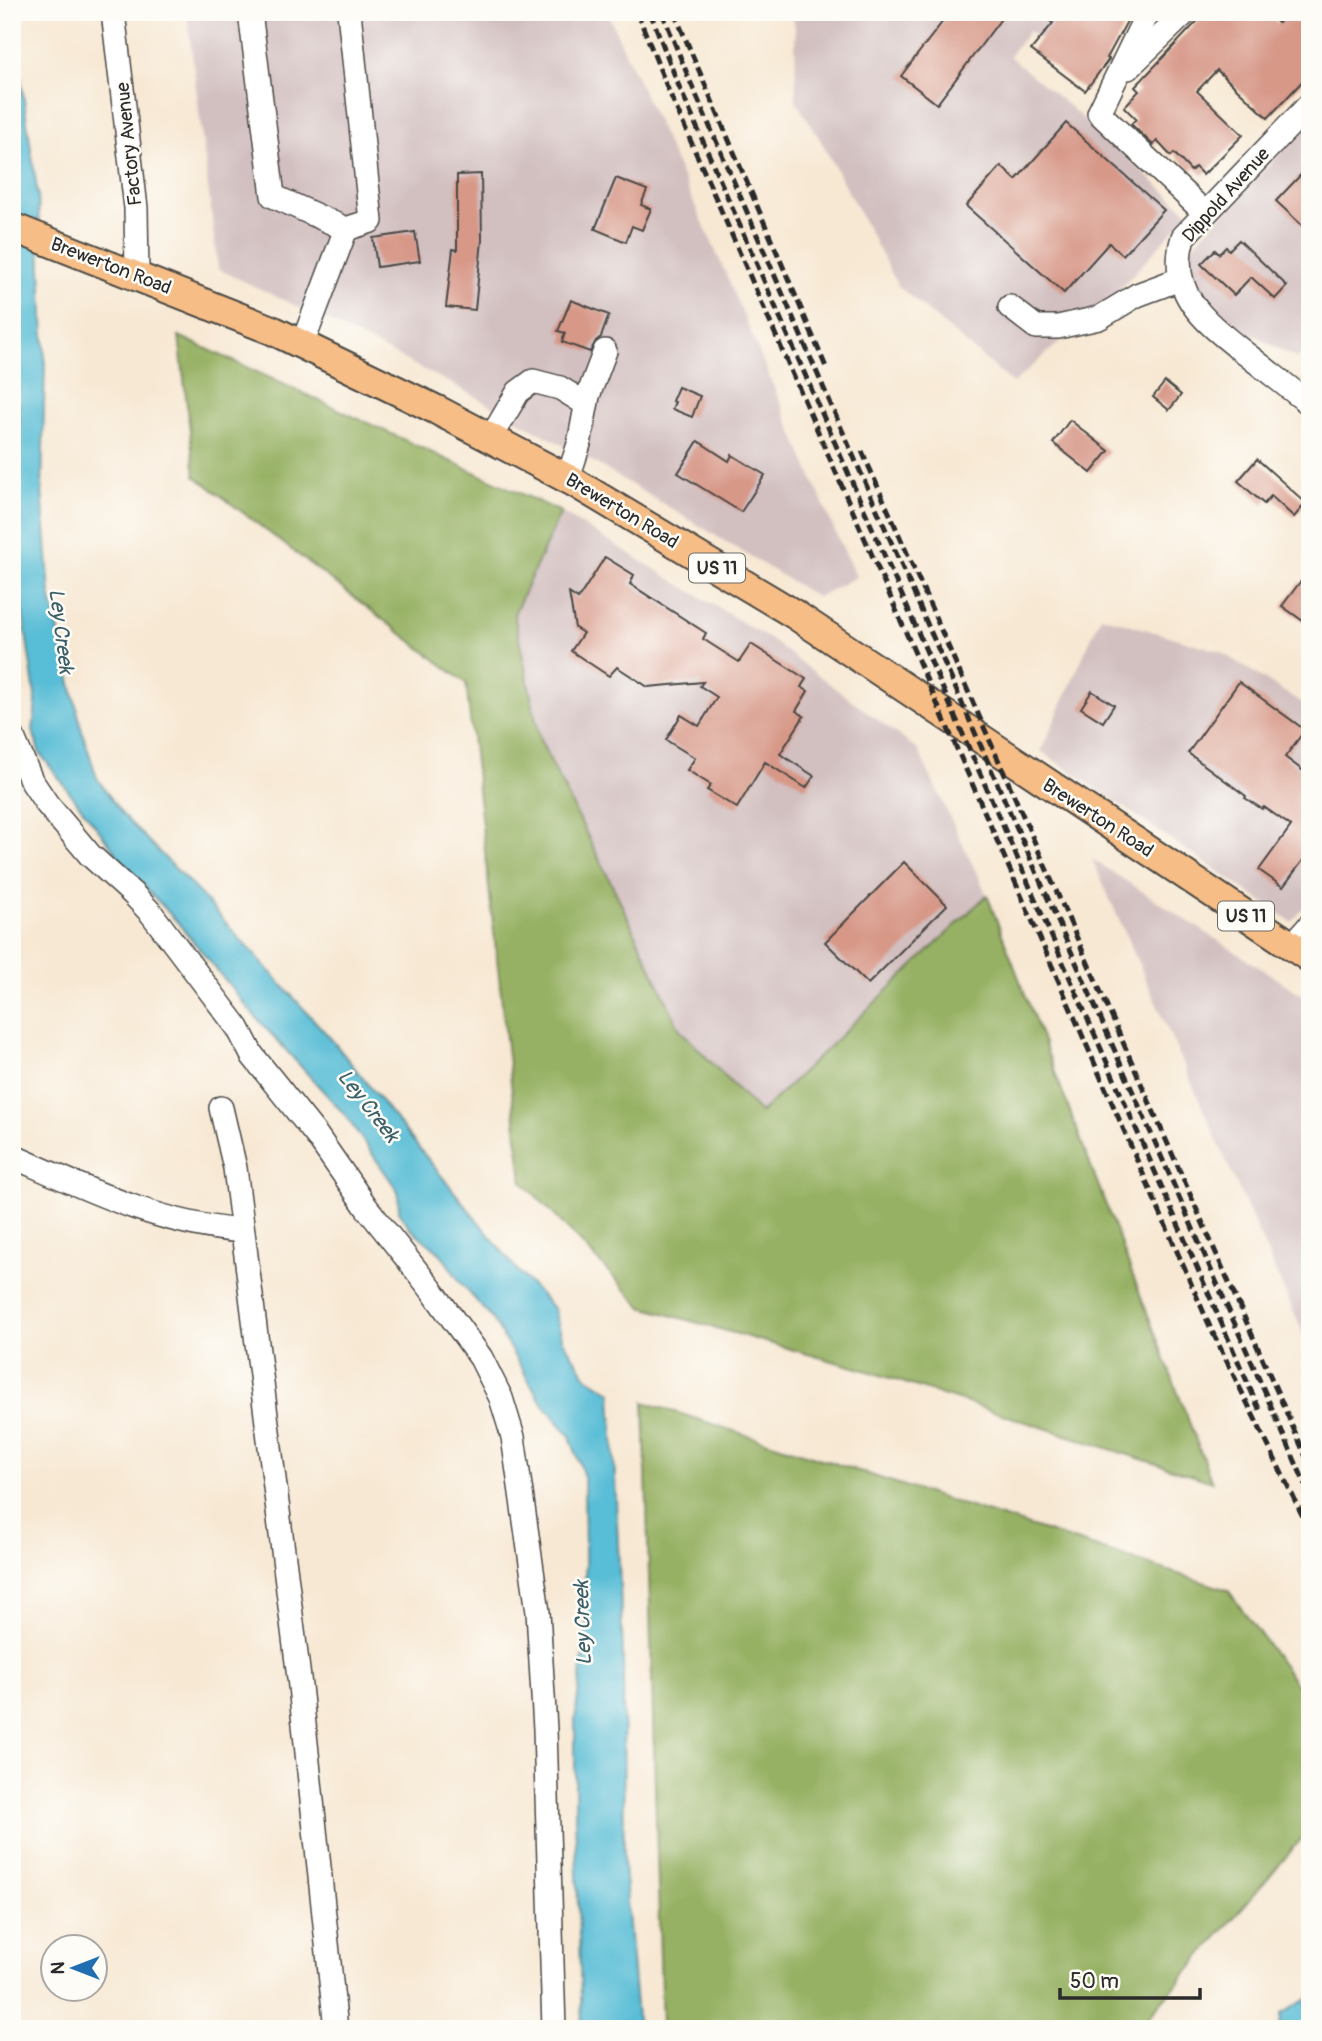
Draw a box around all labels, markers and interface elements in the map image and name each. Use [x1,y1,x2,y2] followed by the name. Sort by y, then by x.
[111,80,147,207] street label: Factory Avenue
[1177,142,1275,248] street label: Dippold Avenue
[47,232,175,300] street label: Brewerton Road
[561,468,683,554] street label: Brewerton Road
[689,554,745,582] road number: US 11
[42,587,80,677] water label: Ley Creek
[1038,773,1158,863] street label: Brewerton Road
[1218,902,1274,931] road number: US 11
[331,1064,406,1150] water label: Ley Creek
[568,1578,598,1666] water label: Ley Creek
[38,1932,108,2002] north arrow
[1060,1957,1200,2001] scale bar
[46,1961,70,1974] text: N
[1070,1968,1119,1995] text: 50 m

